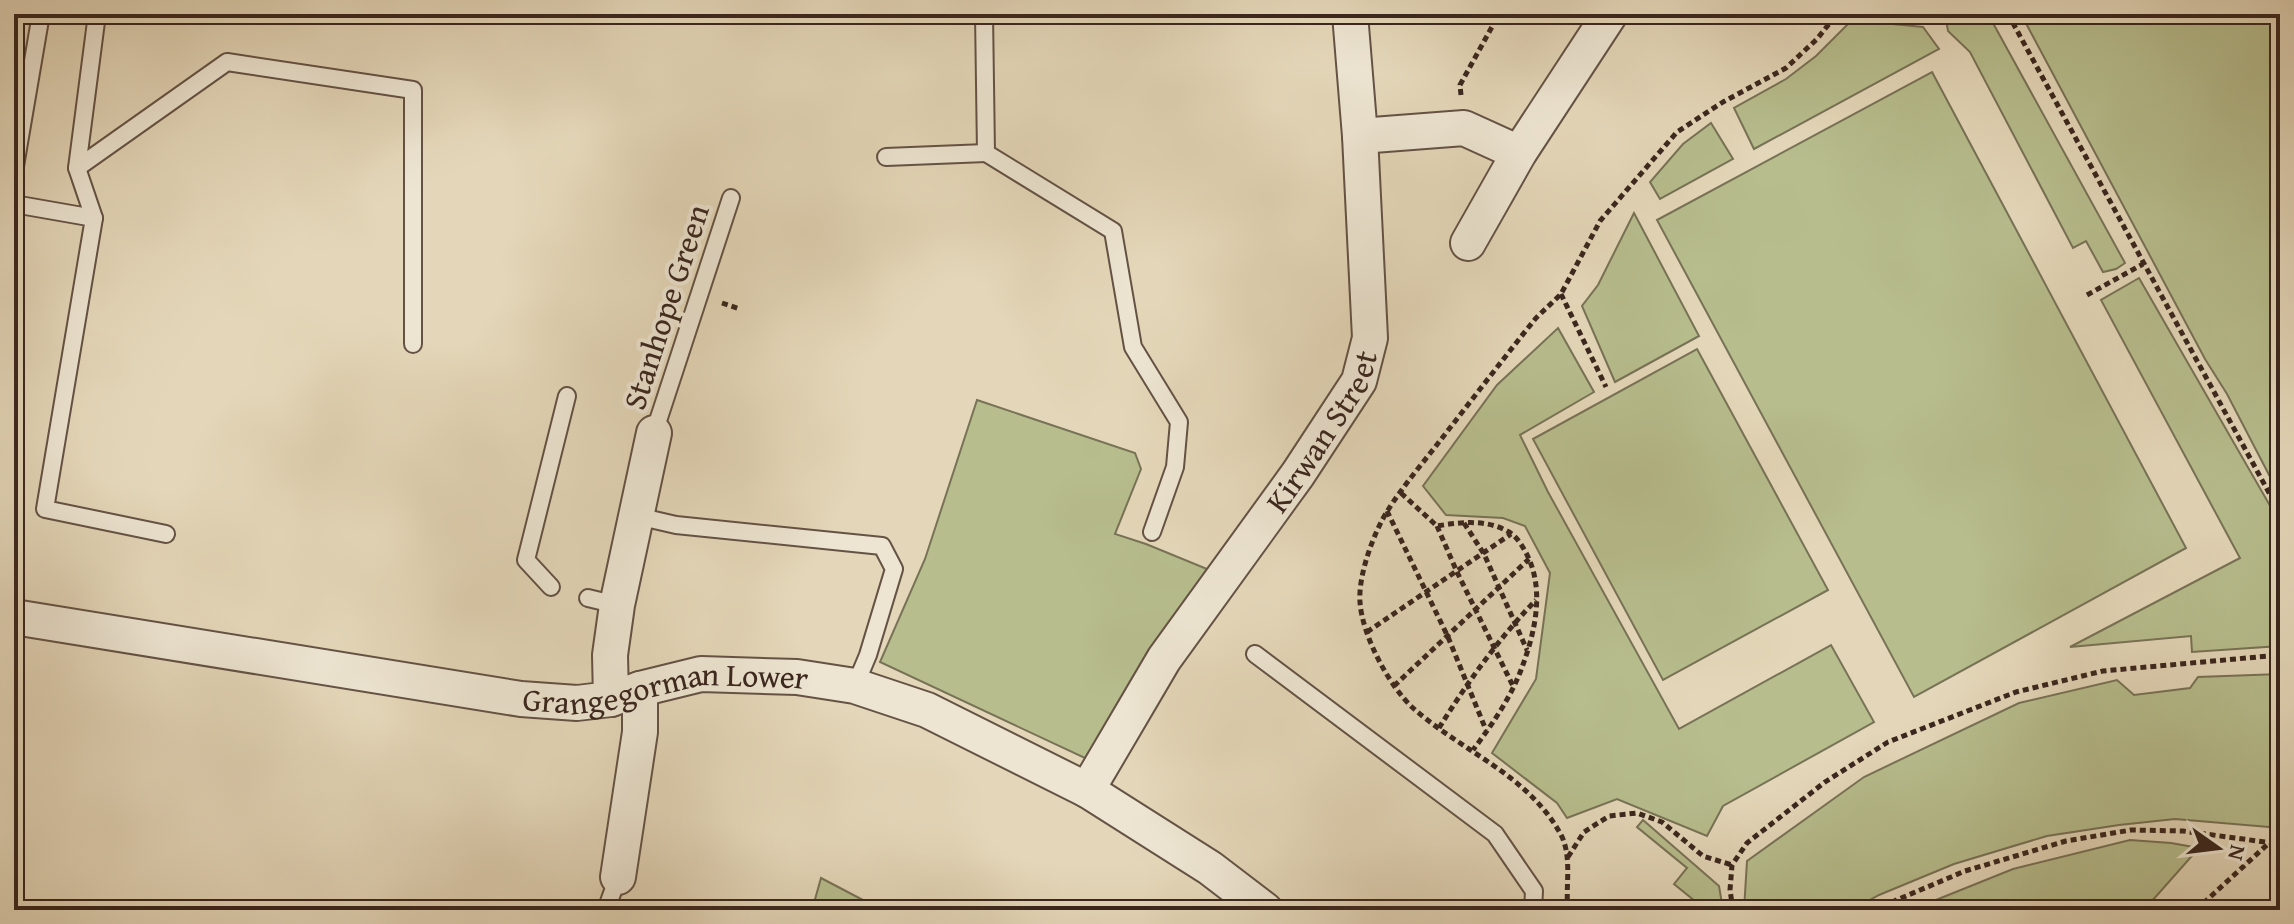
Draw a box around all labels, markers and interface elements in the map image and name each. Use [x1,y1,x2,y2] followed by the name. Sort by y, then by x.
[610,198,721,415] street label: Stanhope Green
[1254,345,1389,522] street label: Kirwan Street
[521,650,812,727] street label: Grangegorman Lower
[2178,808,2258,888] north arrow
[2220,842,2255,864] text: N

